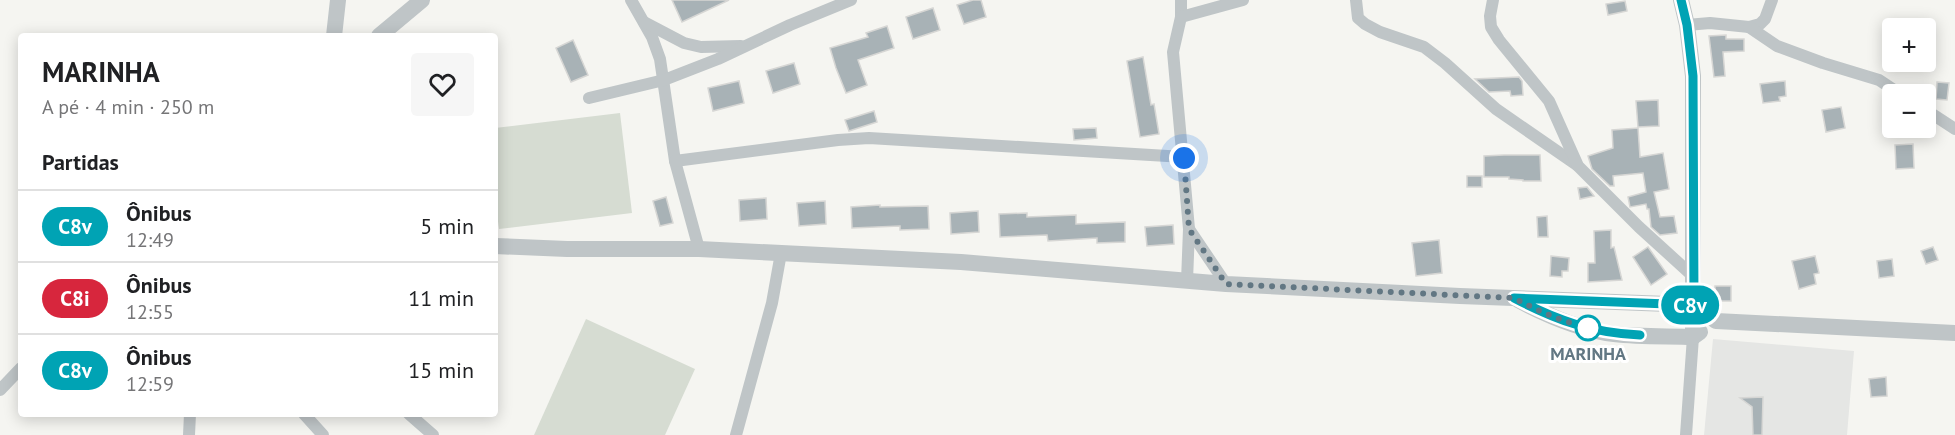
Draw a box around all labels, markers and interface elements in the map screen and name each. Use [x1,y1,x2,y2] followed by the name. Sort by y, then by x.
[1882,18,1936,138] map controls
[1882,18,1936,72] button: +
[42,53,160,90] text: MARINHA
[411,53,474,116] button: heart
[1882,84,1936,138] button: −
[42,94,214,120] text: A pé · 4 min · 250 m
[1169,143,1199,173] your location
[42,148,119,176] text: Partidas
[126,199,192,227] text: Ônibus
[420,212,474,240] text: 5 min
[58,213,92,240] text: C8v
[126,227,174,253] text: 12:49
[126,271,192,299] text: Ônibus
[408,284,474,312] text: 11 min
[60,285,90,312] text: C8i
[1656,286,1724,324] line badge: C8v
[1673,292,1707,319] text: C8v
[126,299,174,325] text: 12:55
[1575,315,1601,341] marker: MARINHA
[1550,342,1626,365] place label: MARINHA
[126,343,192,371] text: Ônibus
[408,356,474,384] text: 15 min
[58,357,92,384] text: C8v
[126,371,174,397] text: 12:59

